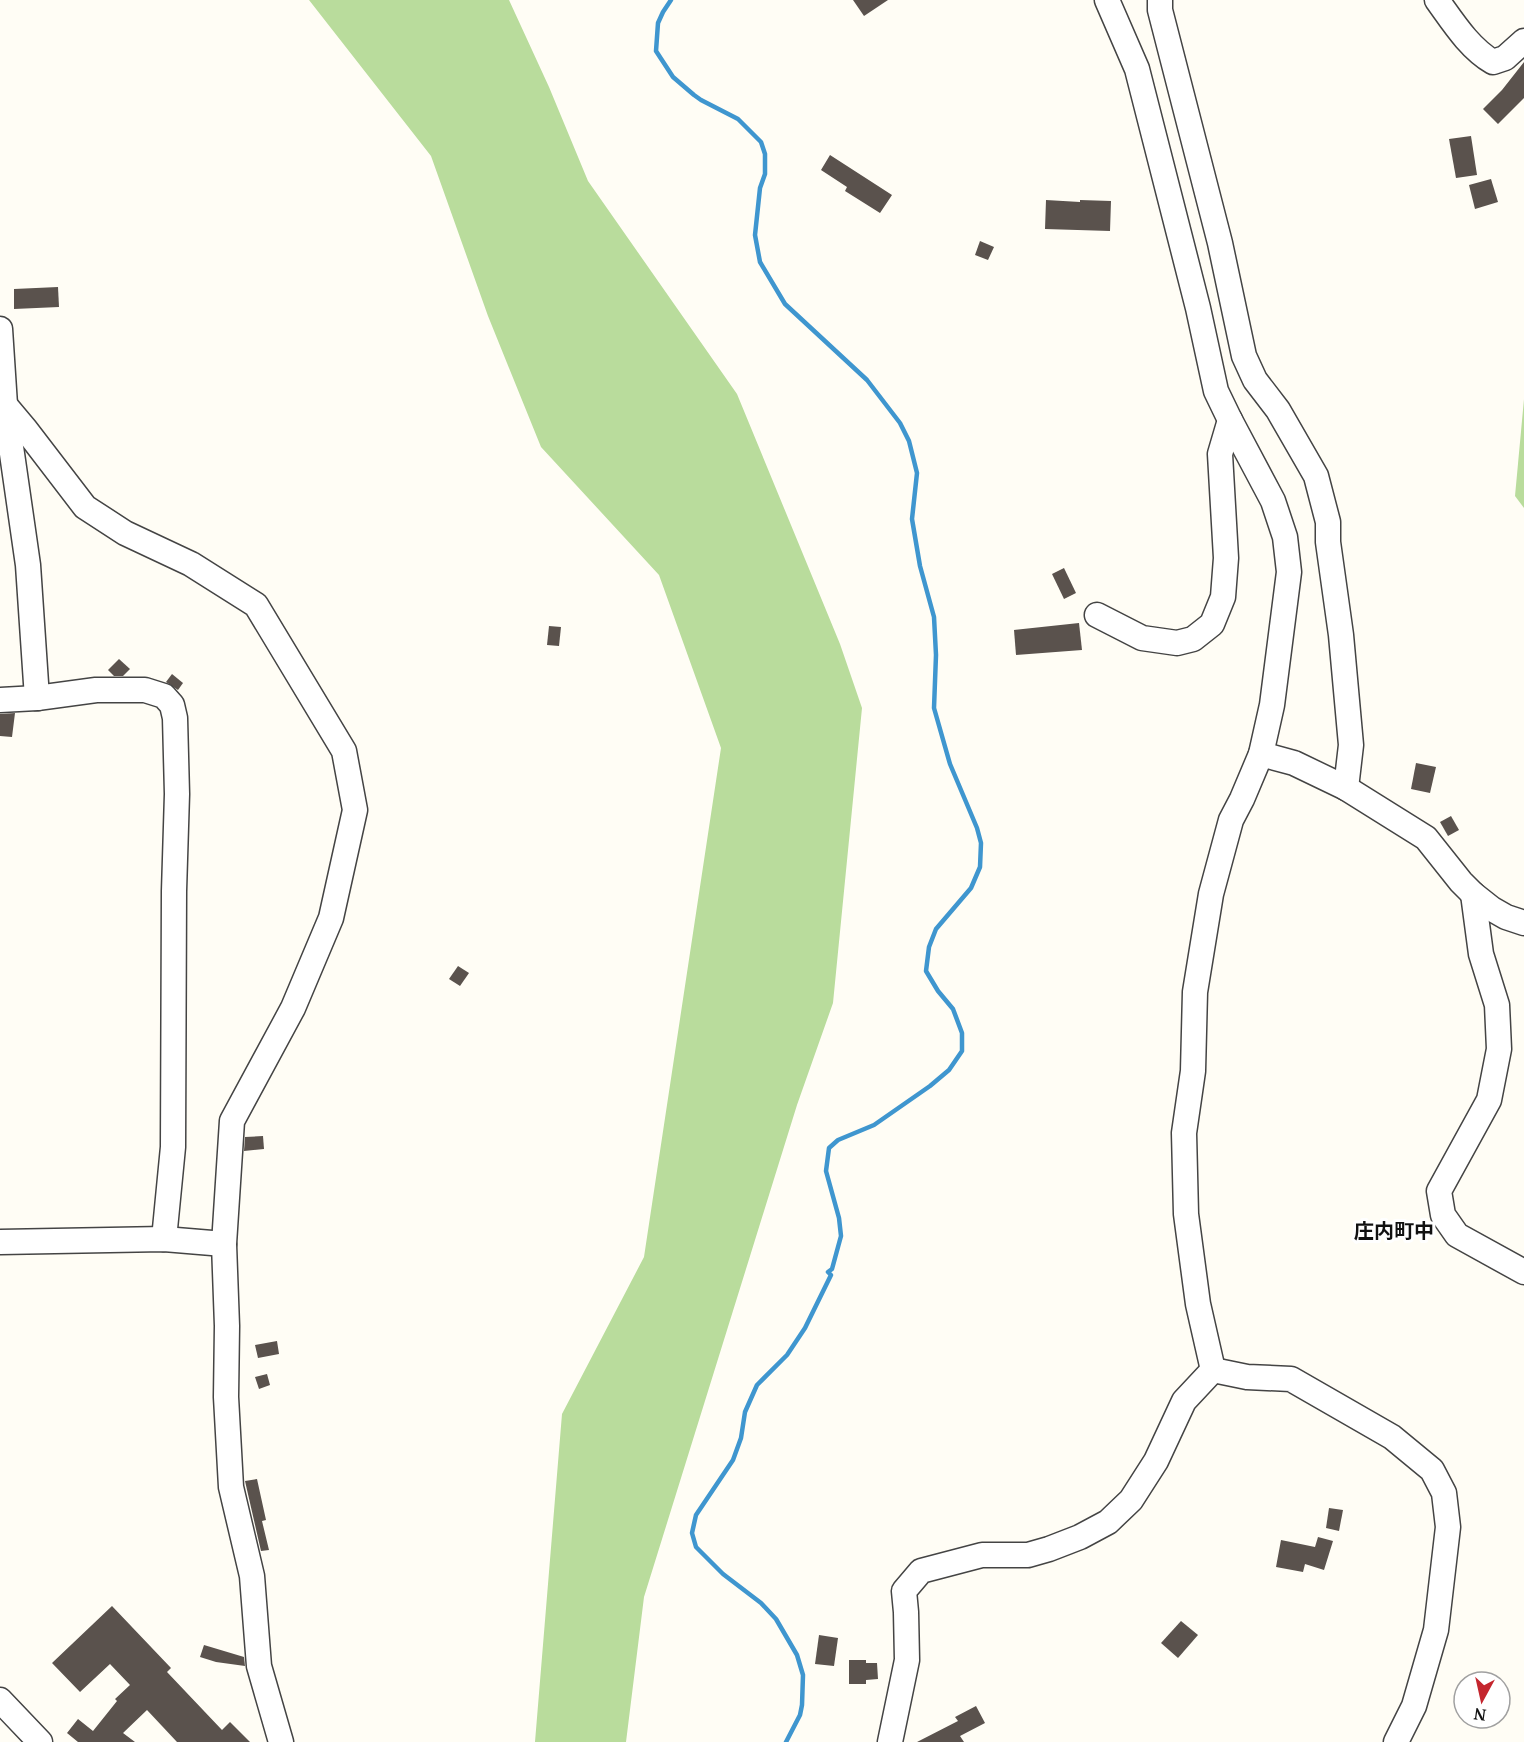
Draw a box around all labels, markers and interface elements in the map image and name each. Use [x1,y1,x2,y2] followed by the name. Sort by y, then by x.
[1354,1217,1434,1244] district label: 庄内町中
[1452,1670,1512,1730] north arrow
[1472,1703,1487,1727] text: N

